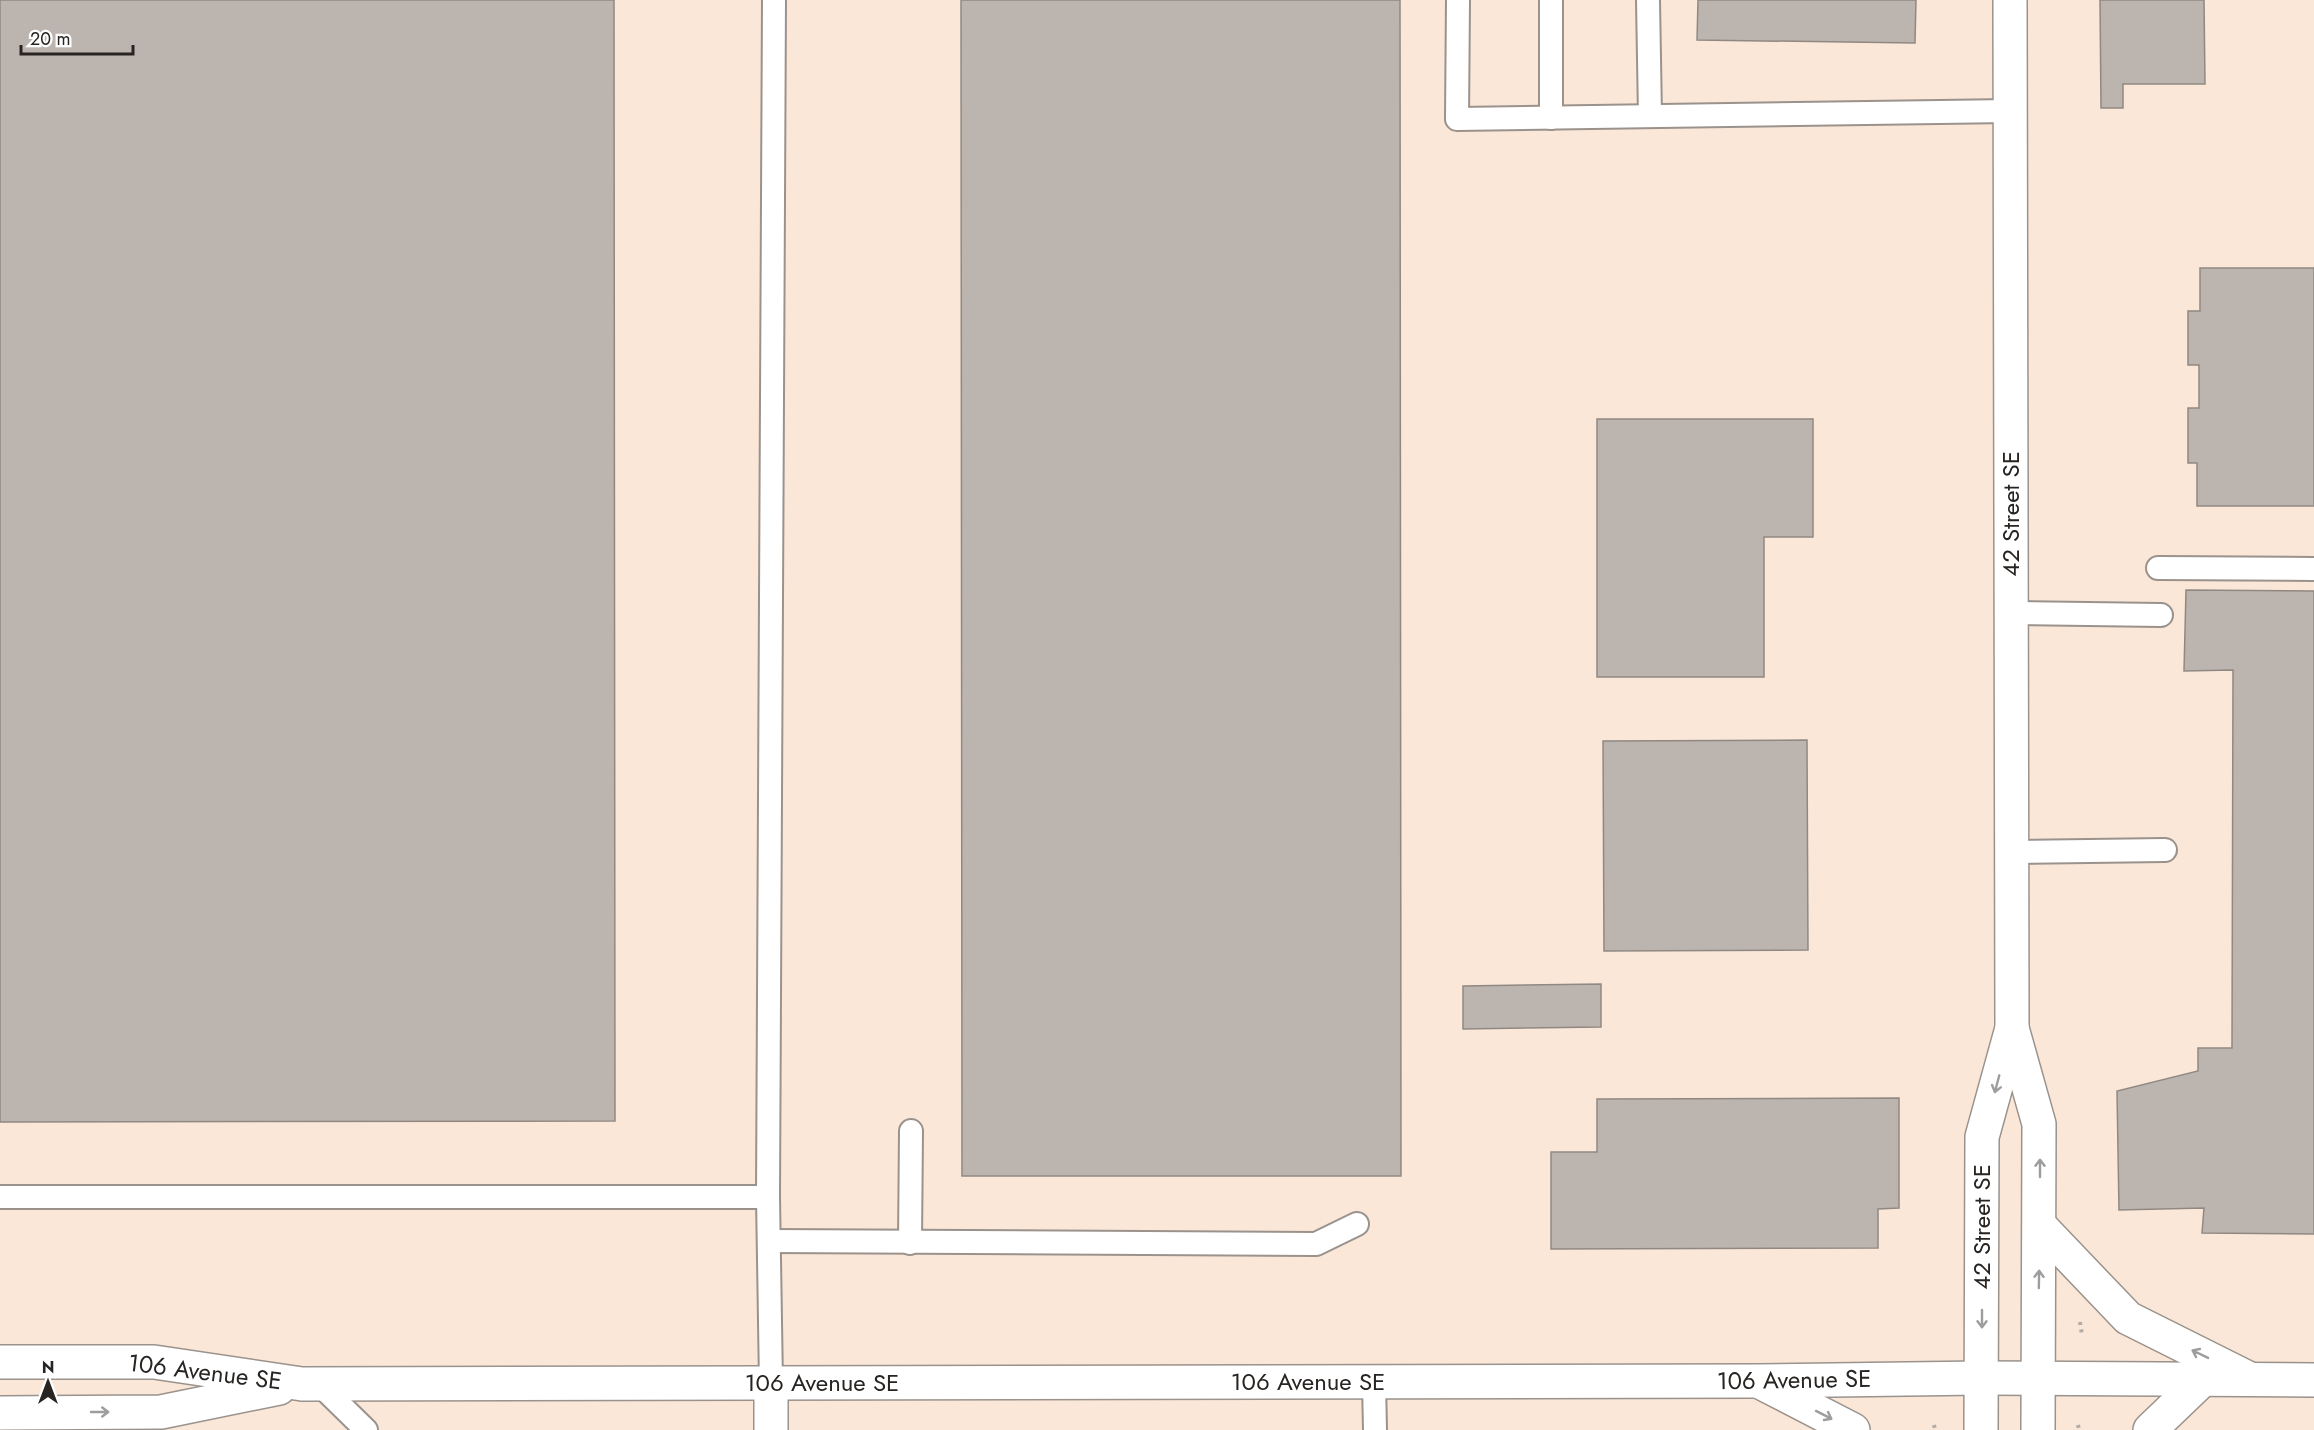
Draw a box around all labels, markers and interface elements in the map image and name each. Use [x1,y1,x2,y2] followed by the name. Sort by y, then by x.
[21,18,134,56] scale bar
[30,26,70,52] text: 20 m
[1993,451,2028,577] street label: 42 Street SE
[1991,1074,2002,1093] one-way arrow
[2034,1158,2045,1178] one-way arrow
[1964,1164,1999,1290] street label: 42 Street SE
[2033,1269,2045,1289] one-way arrow
[1976,1309,1988,1329] one-way arrow
[126,1345,284,1398] street label: 106 Avenue SE
[2191,1348,2209,1359] one-way arrow
[18,1352,78,1412] north arrow
[42,1356,54,1379] text: N
[1716,1361,1872,1398] street label: 106 Avenue SE
[1231,1364,1385,1399] street label: 106 Avenue SE
[745,1365,899,1400] street label: 106 Avenue SE
[90,1406,110,1418] one-way arrow
[1815,1409,1832,1421] one-way arrow

